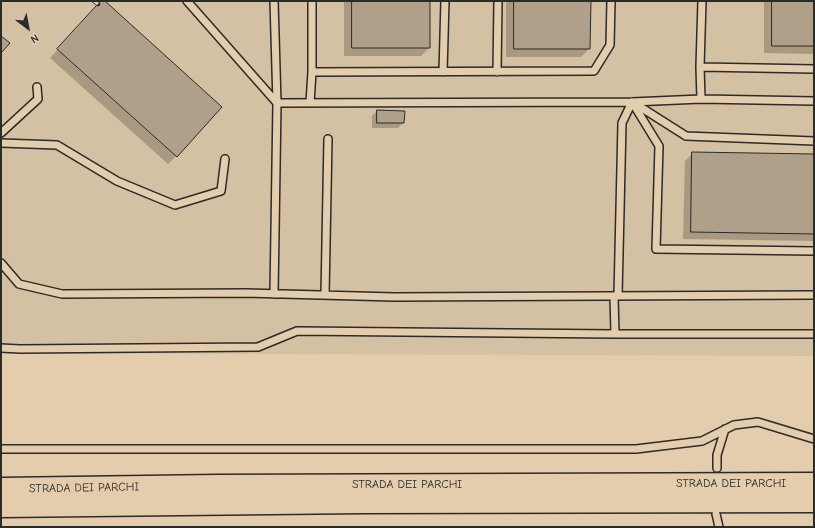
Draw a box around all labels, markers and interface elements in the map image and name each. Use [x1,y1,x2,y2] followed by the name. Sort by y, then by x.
[8,8,48,48] north arrow
[28,31,41,46] text: N
[676,477,786,491] street label: STRADA DEI PARCHI
[352,478,462,492] street label: STRADA DEI PARCHI
[29,480,139,496] street label: STRADA DEI PARCHI

